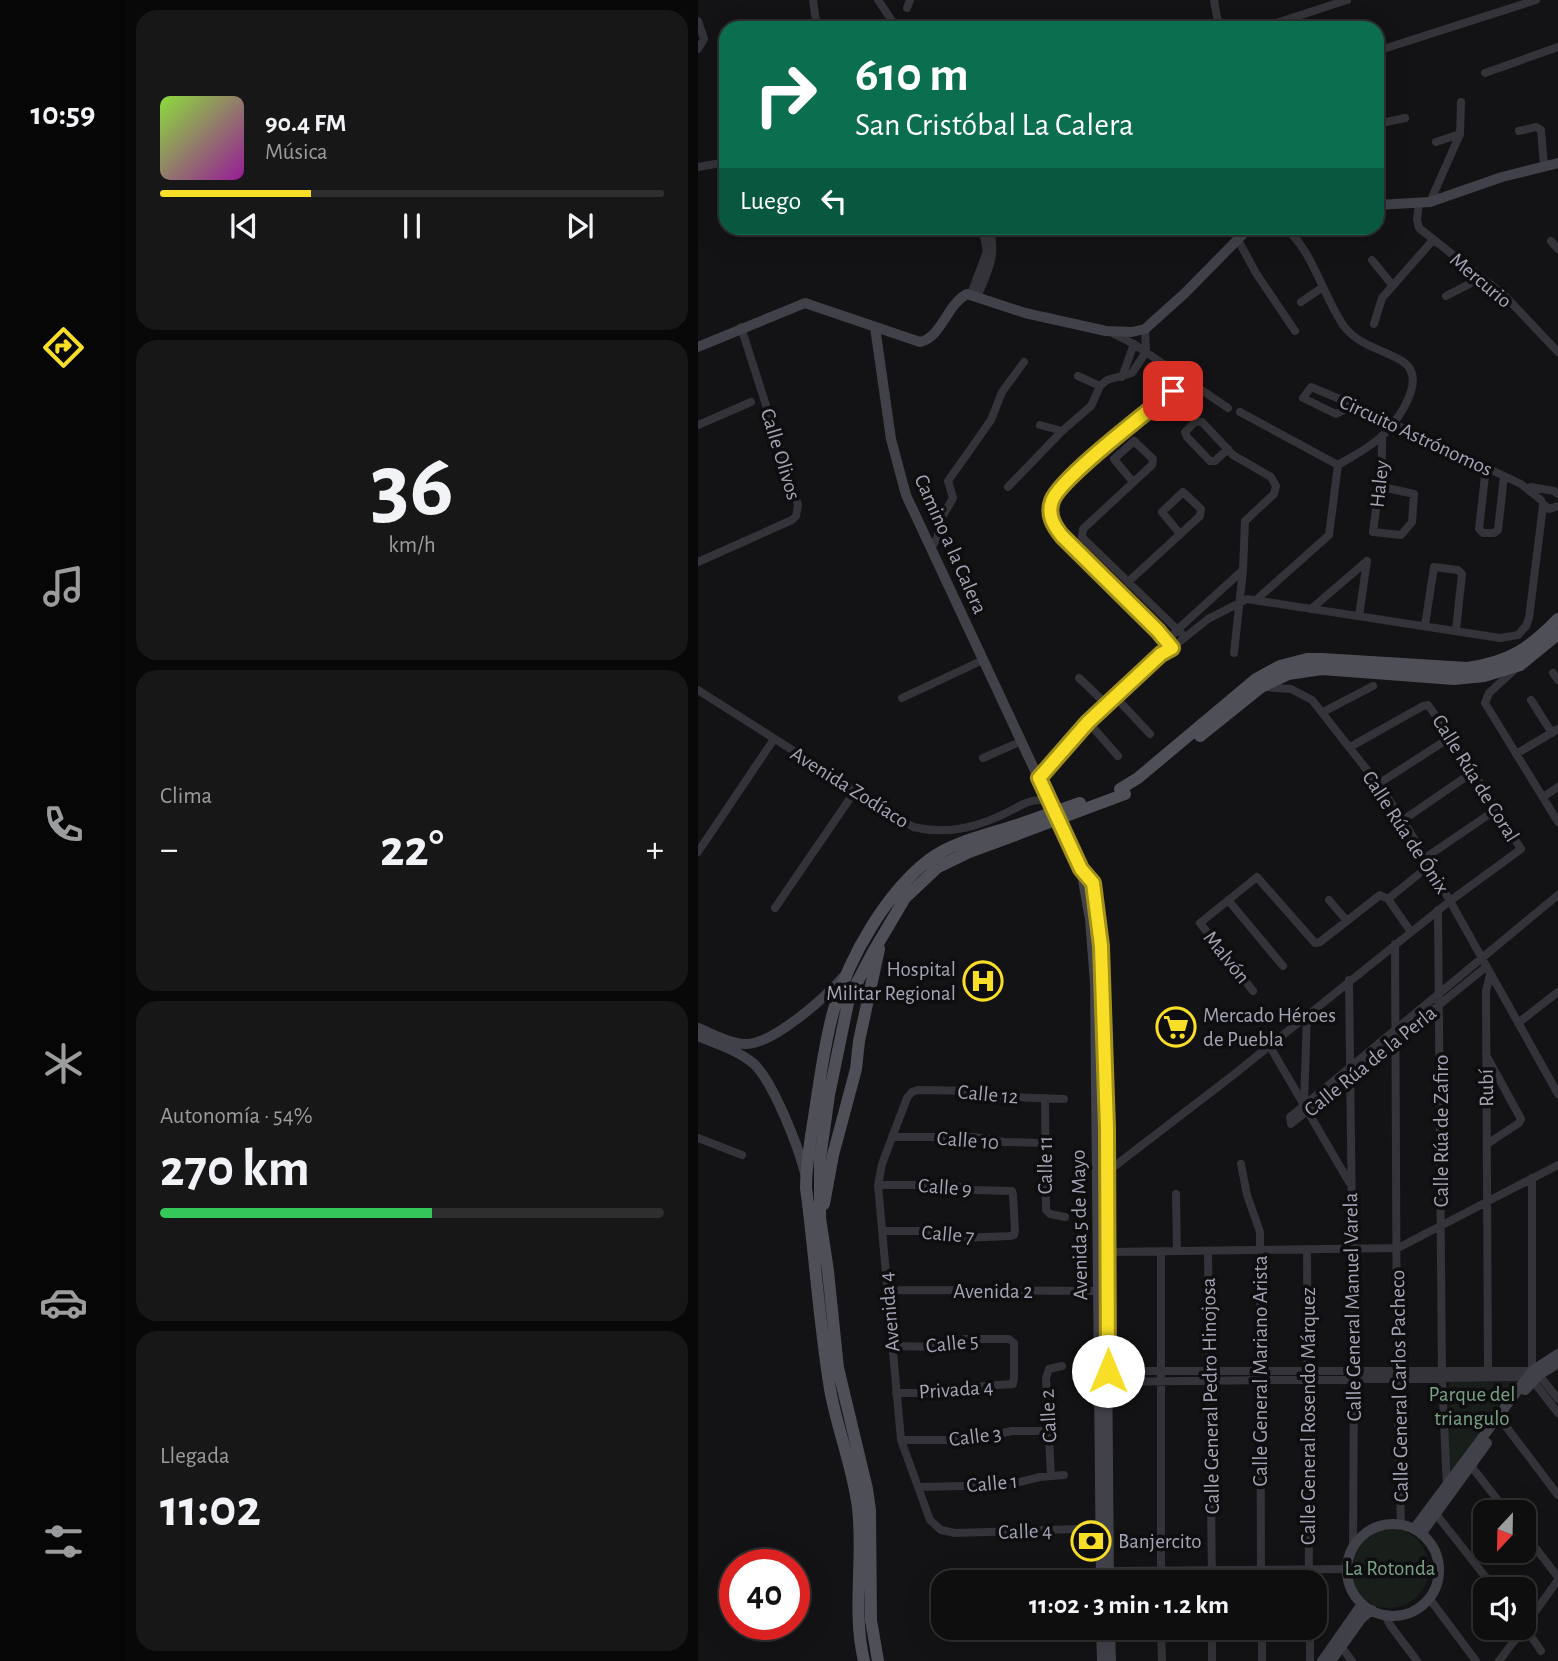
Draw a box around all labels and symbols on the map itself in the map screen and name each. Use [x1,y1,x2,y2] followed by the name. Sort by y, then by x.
[1446,249,1516,312] street label: Mercurio
[1143,361,1203,421] pin
[1336,391,1495,480] street label: Circuito Astrónomos
[757,406,804,502] street label: Calle Olivos
[1367,459,1392,509] street label: Haley
[910,471,991,617] street label: Camino a la Calera
[1428,711,1523,845] street label: Calle Rúa de Coral
[787,743,912,832] street label: Avenida Zodíaco
[1358,766,1455,897] street label: Calle Rúa de Ónix
[1199,927,1254,988] street label: Malvón
[826,959,956,1004] place label: Hospital Militar Regional
[962,960,1004,1002] hospital icon: Hospital Militar Regional
[1300,1002,1441,1121] street label: Calle Rúa de la Perla
[1203,1005,1336,1050] place label: Mercado Héroes de Puebla
[1155,1006,1197,1048] supermarket icon: Mercado Héroes de Puebla
[1431,1055,1452,1207] street label: Calle Rúa de Zafiro
[1476,1068,1497,1107] street label: Rubí
[957,1081,1019,1108] street label: Calle 12
[936,1128,1000,1153] street label: Calle 10
[1035,1136,1056,1194] street label: Calle 11
[1068,1149,1091,1301] street label: Avenida 5 de Mayo
[917,1175,973,1200] street label: Calle 9
[1340,1192,1365,1422] street label: Calle General Manuel Varela
[921,1222,975,1247] street label: Calle 7
[1250,1255,1271,1487] street label: Calle General Mariano Arista
[1387,1270,1412,1502] street label: Calle General Carlos Pacheco
[876,1271,903,1353] street label: Avenida 4
[1198,1277,1223,1514] street label: Calle General Pedro Hinojosa
[953,1281,1033,1302] street label: Avenida 2
[1298,1287,1319,1545] street label: Calle General Rosendo Márquez
[925,1330,979,1357] street label: Calle 5
[1071,1334,1145,1408] position arrow
[918,1376,994,1403] street label: Privada 4
[1429,1384,1515,1429] park label: Parque del triangulo
[1037,1389,1060,1443] street label: Calle 2
[948,1423,1003,1450] street label: Calle 3
[966,1471,1019,1496] street label: Calle 1
[1473,1500,1536,1563] north arrow
[998,1520,1052,1543] street label: Calle 4
[1070,1520,1112,1562] bank icon: Banjercito
[1118,1531,1202,1552] place label: Banjercito
[719,1549,810,1640] speed limit sign: 40
[1344,1558,1436,1579] park label: La Rotonda

